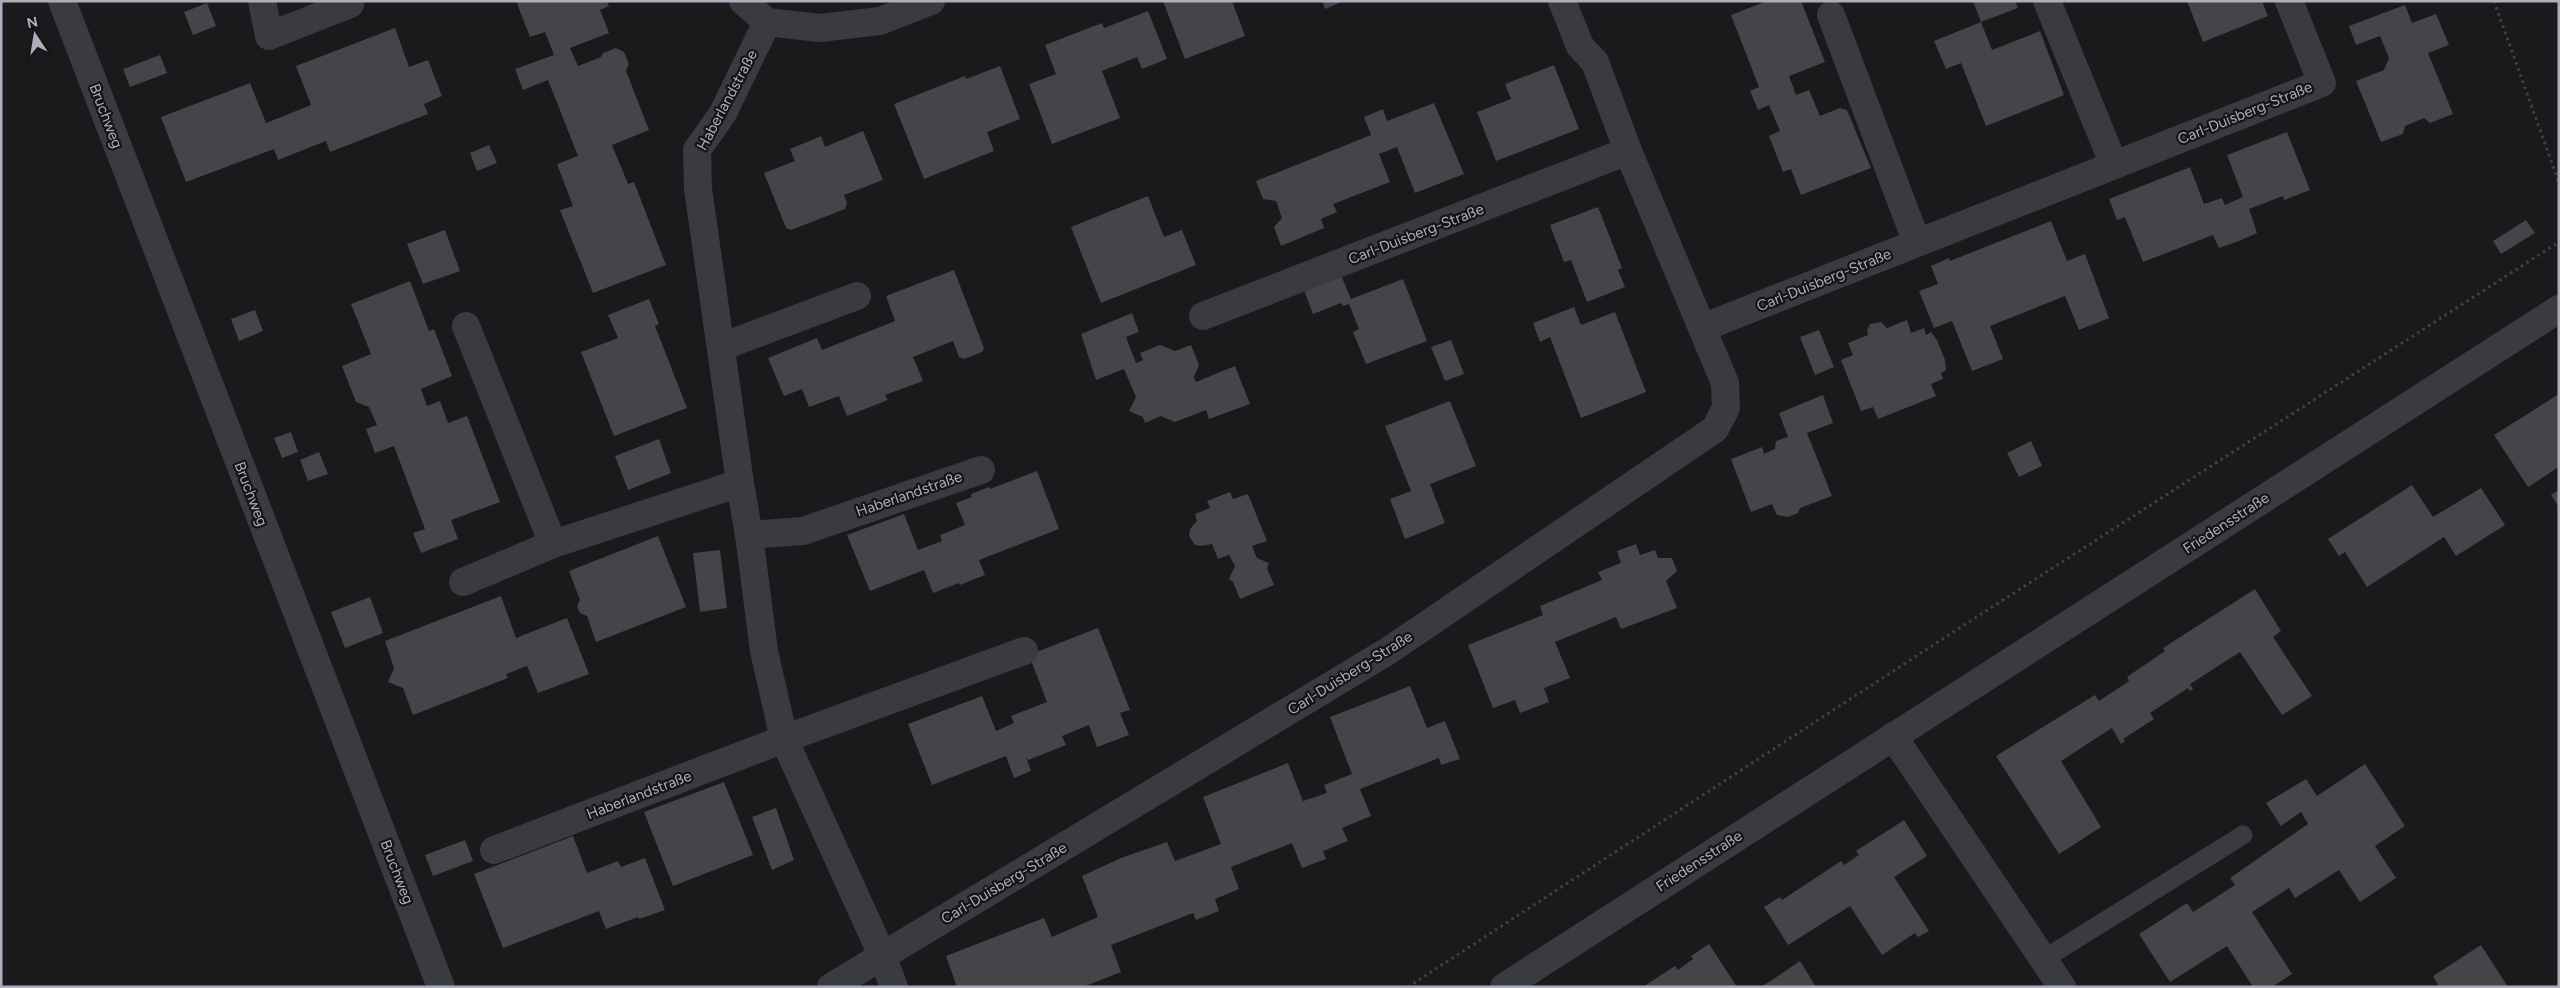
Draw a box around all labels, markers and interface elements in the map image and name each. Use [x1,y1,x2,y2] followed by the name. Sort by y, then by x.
[10,10,60,60] north arrow
[25,13,39,32] text: N
[693,47,761,153] street label: Haberlandstraße
[2175,78,2315,148] street label: Carl-Duisberg-Straße
[85,81,127,151] street label: Bruchweg
[1346,200,1486,268] street label: Carl-Duisberg-Straße
[1754,245,1894,315] street label: Carl-Duisberg-Straße
[230,459,272,529] street label: Bruchweg
[854,467,964,521] street label: Haberlandstraße
[2180,488,2272,558] street label: Friedensstraße
[1284,627,1416,719] street label: Carl-Duisberg-Straße
[584,767,694,823] street label: Haberlandstraße
[1653,826,1745,896] street label: Friedensstraße
[376,837,418,907] street label: Bruchweg
[938,838,1070,928] street label: Carl-Duisberg-Straße

